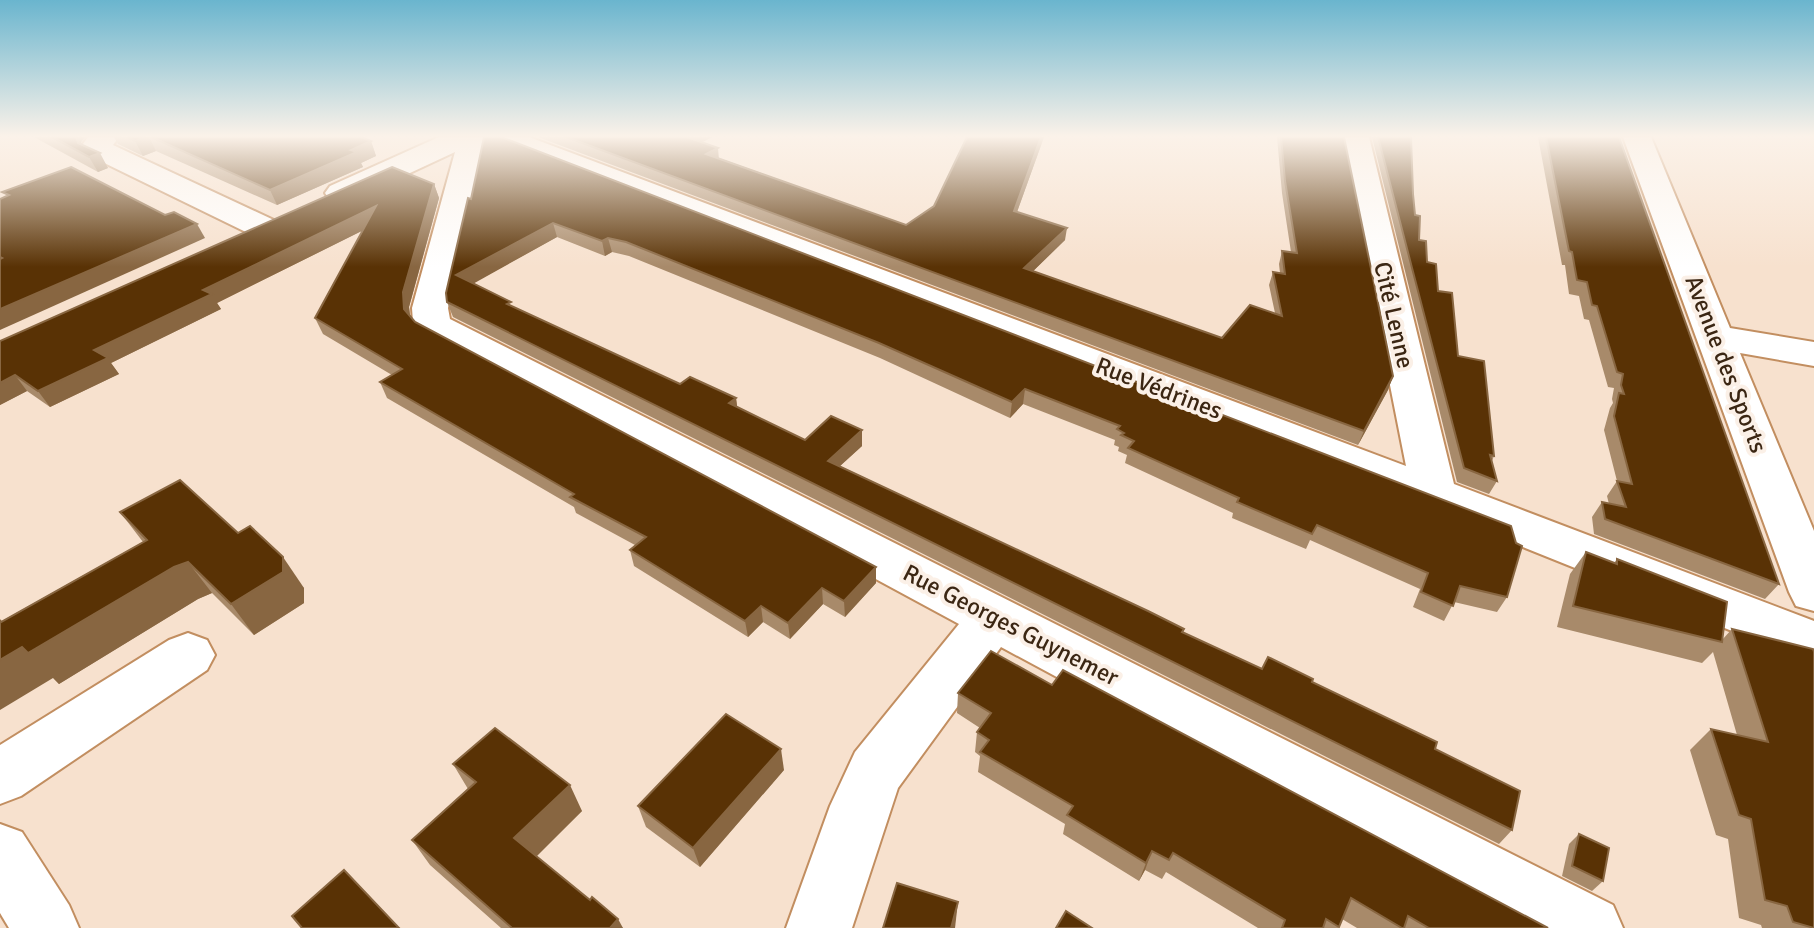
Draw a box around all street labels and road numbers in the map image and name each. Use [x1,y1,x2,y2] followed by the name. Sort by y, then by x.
[1367,259,1421,371] street label: Cité Lenne
[1678,271,1774,457] street label: Avenue des Sports
[1092,350,1226,426] street label: Rue Védrines
[898,558,1124,692] street label: Rue Georges Guynemer

